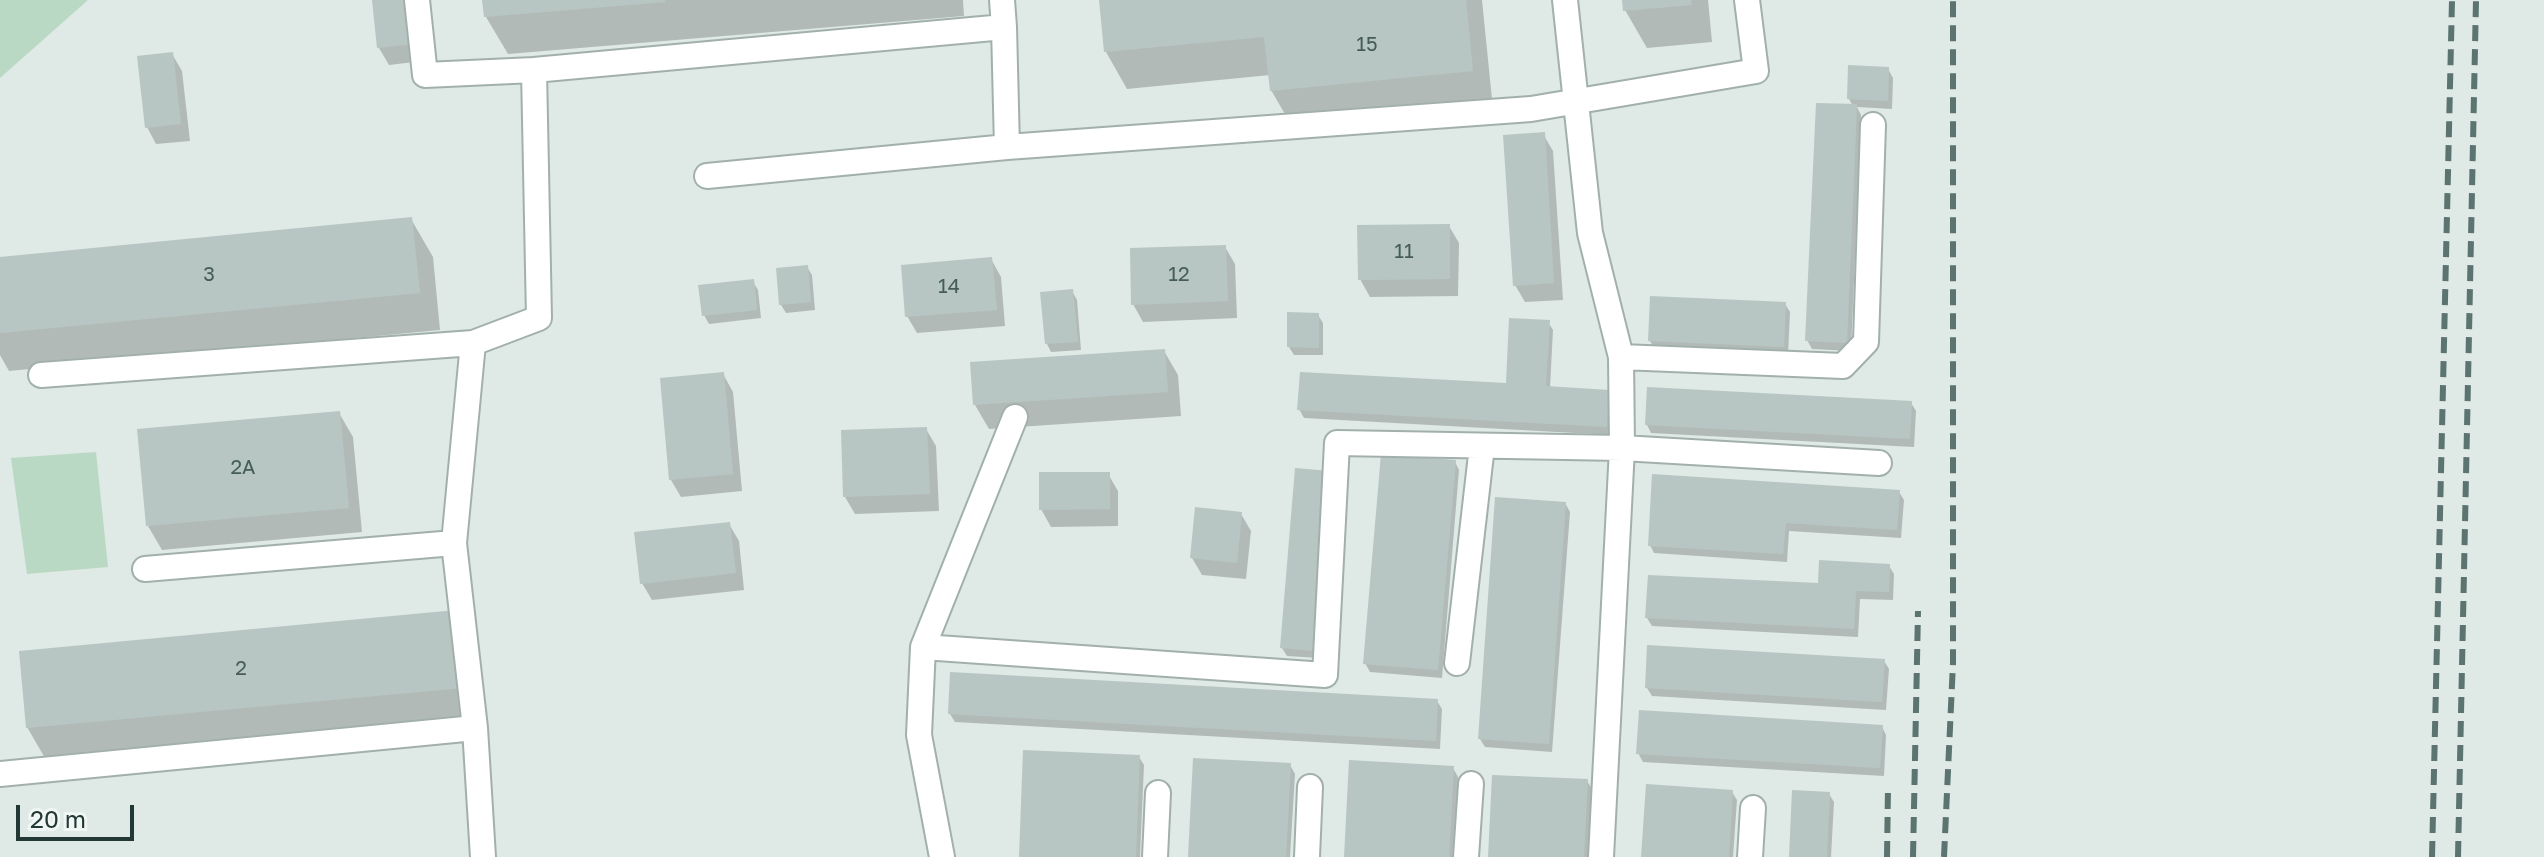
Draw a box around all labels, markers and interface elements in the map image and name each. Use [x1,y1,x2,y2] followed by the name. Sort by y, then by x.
[1356,33,1378,57] house number: 15
[1394,240,1414,264] house number: 11
[203,263,215,287] house number: 3
[1168,263,1190,287] house number: 12
[938,275,960,299] house number: 14
[231,456,255,480] house number: 2А
[235,657,247,681] house number: 2
[20,789,138,839] scale bar
[30,804,86,833] text: 20 m

